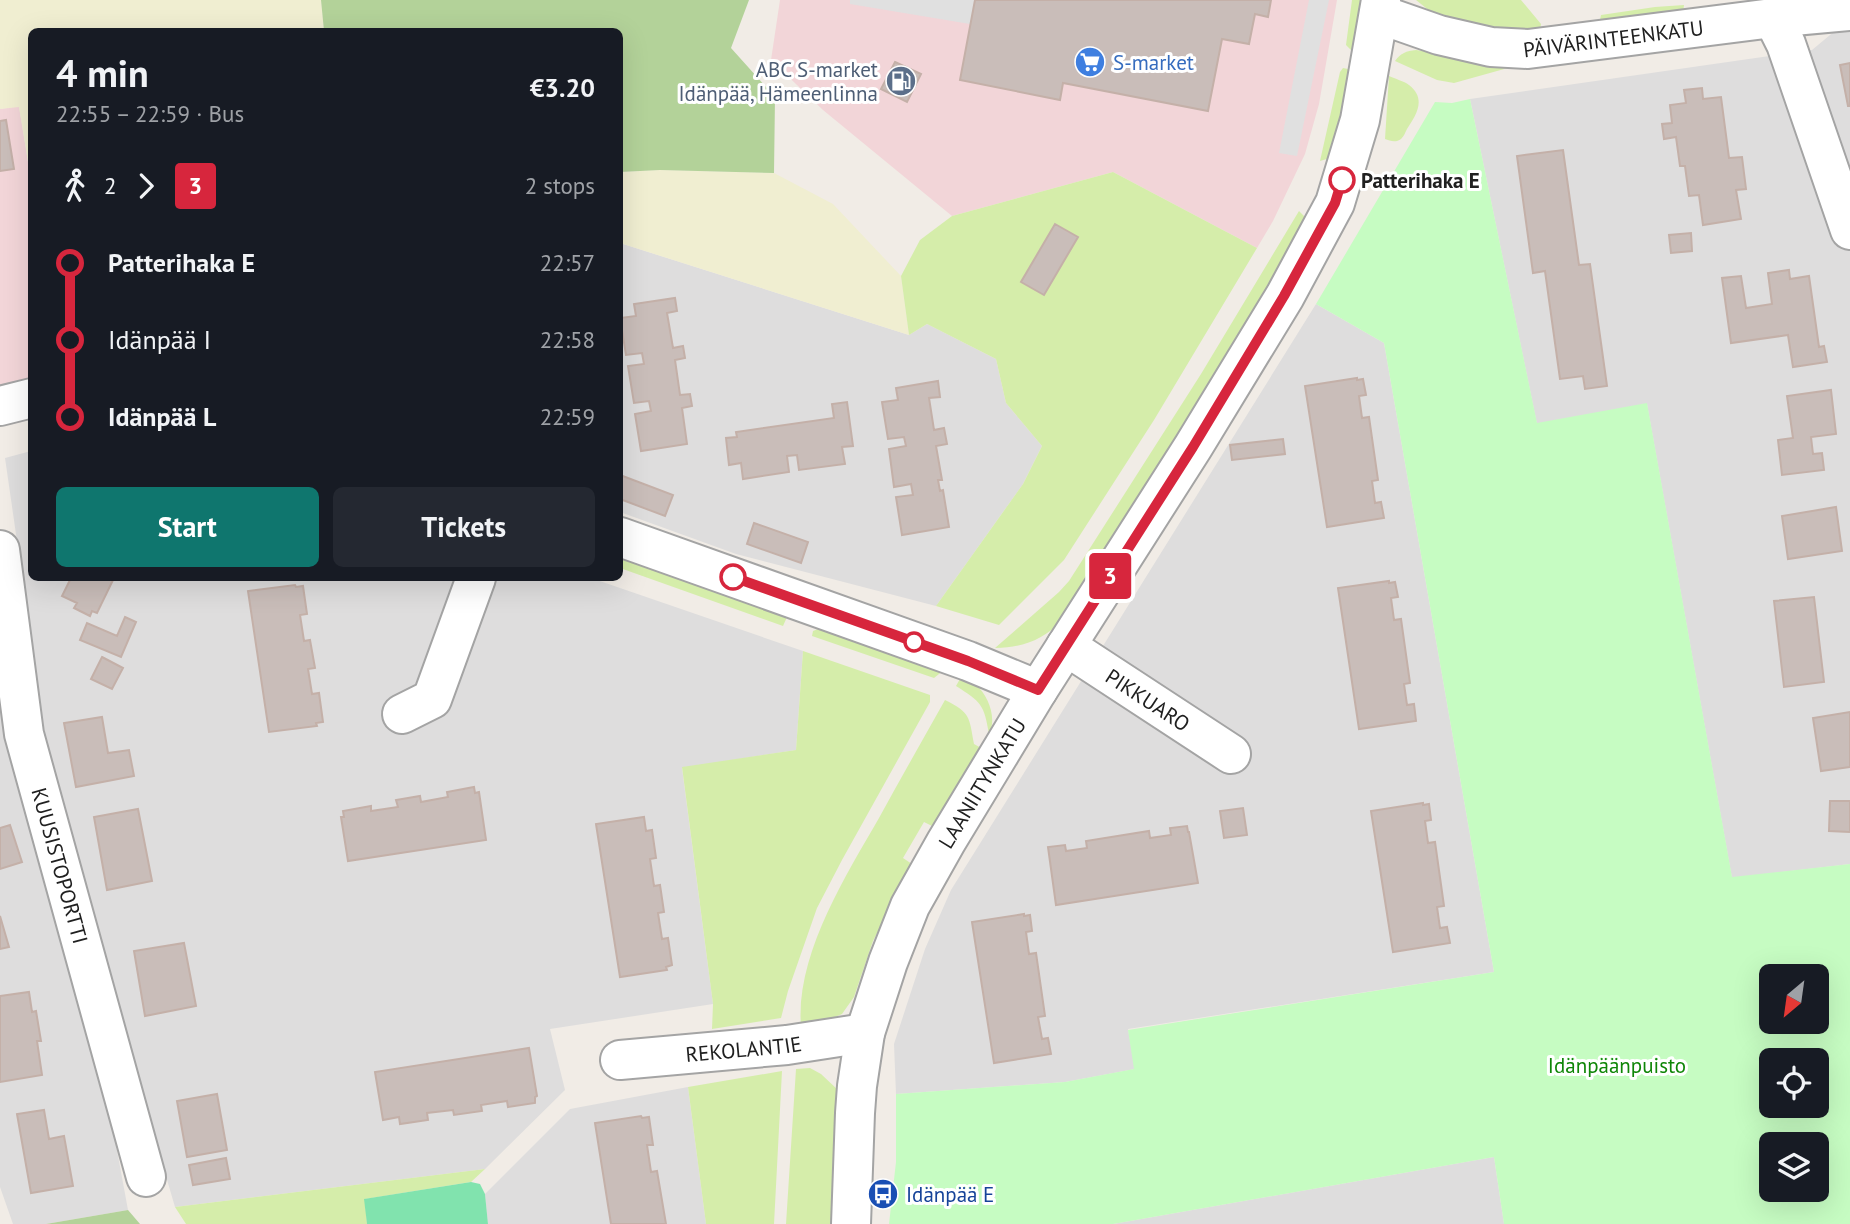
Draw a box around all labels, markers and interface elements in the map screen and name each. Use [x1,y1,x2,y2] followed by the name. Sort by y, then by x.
[1522,13,1705,63] street label: PÄIVÄRINTEENKATU
[1073,45,1107,79] supermarket icon: S-market
[56,48,149,97] text: 4 min
[1113,49,1194,76] place label: S-market
[678,56,878,107] place label: ABC S-market Idänpää, Hämeenlinna
[884,64,918,98] fuel station icon: ABC S-market Idänpää, Hämeenlinna
[530,71,595,104] text: €3.20
[56,99,244,128] text: 22:55 – 22:59 · Bus
[56,167,94,205] icon: walk
[127,167,165,205] icon: forward
[1329,167,1355,193] marker: Patterihaka E
[1361,167,1480,194] place label: Patterihaka E
[189,170,202,201] text: 3
[104,171,117,200] text: 2
[525,171,595,200] text: 2 stops
[108,246,255,279] text: Patterihaka E
[540,248,595,277] text: 22:57
[108,323,211,356] text: Idänpää I
[540,325,595,354] text: 22:58
[108,400,216,433] text: Idänpää L
[540,402,595,431] text: 22:59
[56,487,319,567] button: Start
[333,487,595,567] button: Tickets
[1087,553,1133,599] line badge: 3
[1103,560,1117,591] text: 3
[720,564,746,590] unlabelled marker
[904,632,924,652] unlabelled marker
[1101,662,1195,737] street label: PIKKUARO
[932,713,1032,853] street label: LAANIITYNKATU
[26,785,95,947] street label: KUUSISTOPORTTI
[1759,964,1829,1034] north arrow
[1759,964,1829,1202] map controls
[684,1029,803,1068] street label: REKOLANTIE
[1759,1048,1829,1118] button: locate
[1548,1052,1686,1079] park label: Idänpäänpuisto
[1759,1132,1829,1202] button: layers
[866,1177,900,1211] bus stop icon: Idänpää E
[906,1181,994,1208] place label: Idänpää E

